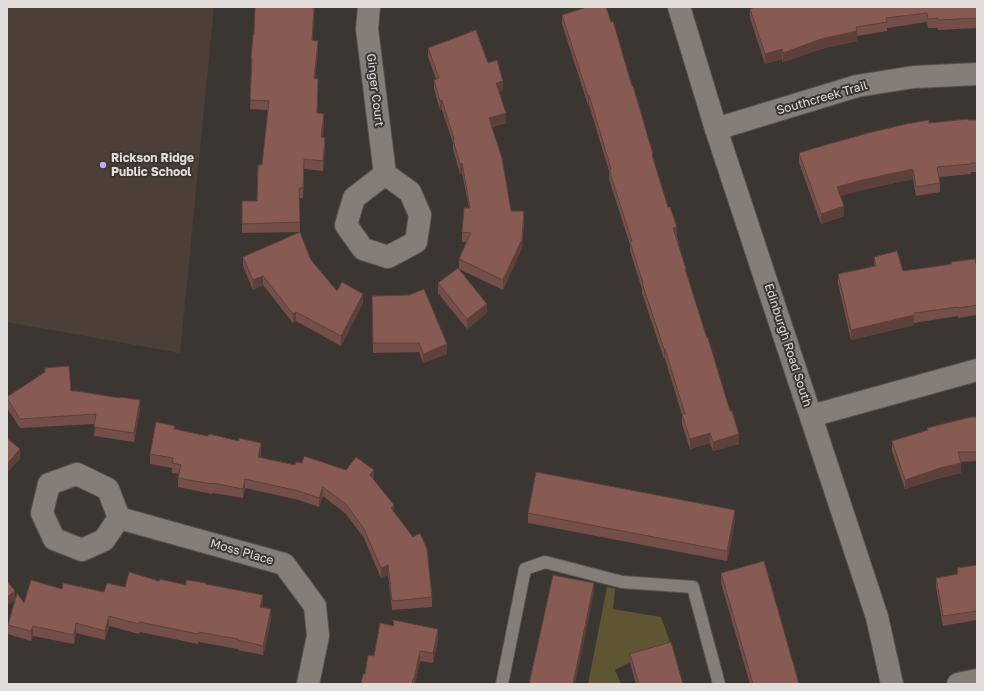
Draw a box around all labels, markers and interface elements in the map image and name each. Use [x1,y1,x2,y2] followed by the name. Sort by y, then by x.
[363,53,387,127] street label: Ginger Court
[775,78,869,118] street label: Southcreek Trail
[111,151,194,179] place label: Rickson Ridge Public School
[98,160,108,170] marker: Rickson Ridge Public School
[761,282,815,408] street label: Edinburgh Road South
[209,536,275,568] street label: Moss Place

